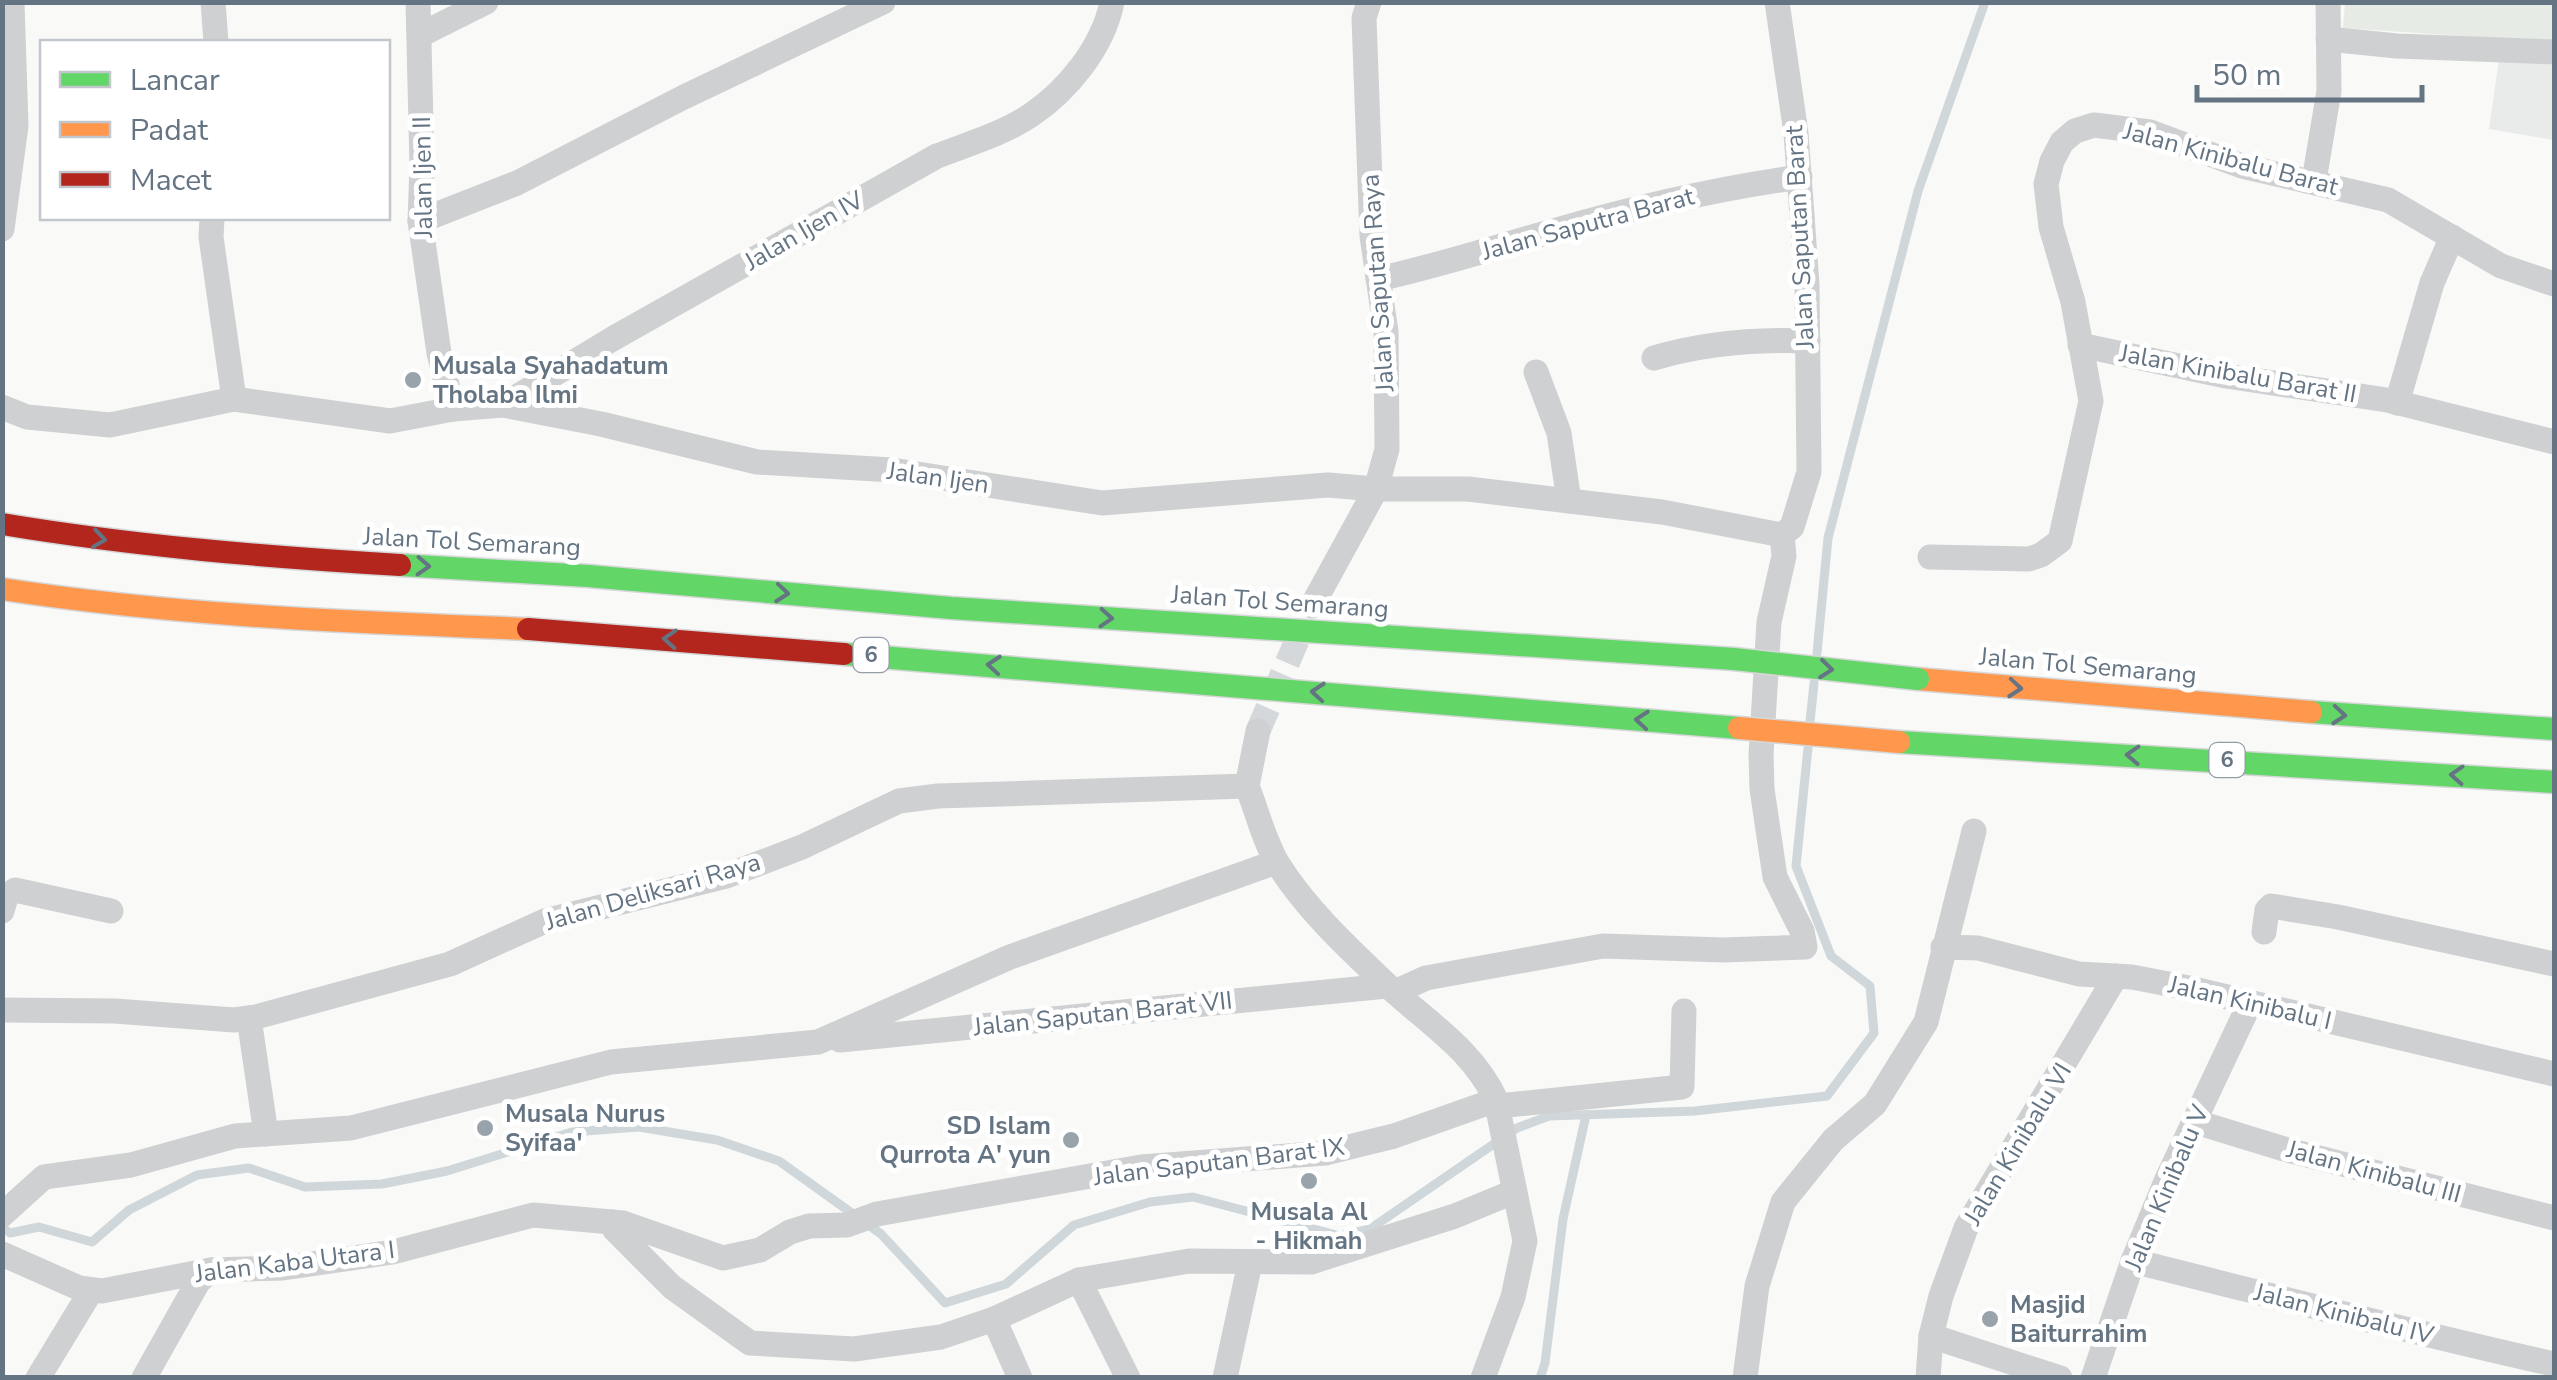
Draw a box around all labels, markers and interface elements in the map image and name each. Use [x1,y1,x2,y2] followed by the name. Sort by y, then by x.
[40,40,390,220] legend
[2197,40,2422,102] scale bar
[2212,55,2281,96] text: 50 m
[130,60,220,101] text: Lancar
[130,110,209,151] text: Padat
[2119,114,2342,204] street label: Jalan Kinibalu Barat
[405,116,441,239] street label: Jalan Ijen II
[1777,124,1823,350] street label: Jalan Saputan Barat
[130,160,212,201] text: Macet
[1353,173,1403,394] street label: Jalan Saputan Raya
[1477,179,1698,269] street label: Jalan Saputra Barat
[737,183,871,279] street label: Jalan Ijen IV
[2116,336,2359,412] street label: Jalan Kinibalu Barat II
[433,349,669,412] place label: Musala Syahadatum Tholaba Ilmi
[402,369,424,391] marker: Musala Syahadatum Tholaba Ilmi
[884,454,991,502] street label: Jalan Ijen
[361,519,582,565] street label: Jalan Tol Semarang
[91,528,107,549] one-way arrow
[415,555,431,576] one-way arrow
[1169,577,1390,627] street label: Jalan Tol Semarang
[774,582,790,604] one-way arrow
[1098,607,1114,628] one-way arrow
[662,629,678,651] one-way arrow
[854,638,888,672] road number: 6
[1977,639,2198,692] street label: Jalan Tol Semarang
[986,655,1002,677] one-way arrow
[1818,658,1834,679] one-way arrow
[2008,676,2024,698] one-way arrow
[1310,682,1326,704] one-way arrow
[2332,703,2348,725] one-way arrow
[1633,709,1649,731] one-way arrow
[2210,743,2244,777] road number: 6
[2124,745,2140,766] one-way arrow
[2449,765,2465,786] one-way arrow
[541,845,764,939] street label: Jalan Deliksari Raya
[2164,968,2335,1038] street label: Jalan Kinibalu I
[971,984,1234,1045] street label: Jalan Saputan Barat VII
[1956,1057,2080,1232] street label: Jalan Kinibalu VI
[505,1097,665,1160] place label: Musala Nurus Syifaa'
[2116,1099,2218,1277] street label: Jalan Kinibalu V
[880,1109,1051,1172] place label: SD Islam Qurrota A' yun
[474,1117,496,1139] marker: Musala Nurus Syifaa'
[1060,1129,1082,1151] marker: SD Islam Qurrota A' yun
[1091,1130,1346,1194] street label: Jalan Saputan Barat IX
[2282,1132,2465,1212] street label: Jalan Kinibalu III
[1298,1170,1320,1192] marker: Musala Al - Hikmah
[1250,1195,1368,1258] place label: Musala Al - Hikmah
[192,1233,397,1291] street label: Jalan Kaba Utara I
[2250,1275,2438,1353] street label: Jalan Kinibalu IV
[2010,1288,2147,1351] place label: Masjid Baiturrahim
[1979,1308,2001,1330] marker: Masjid Baiturrahim

